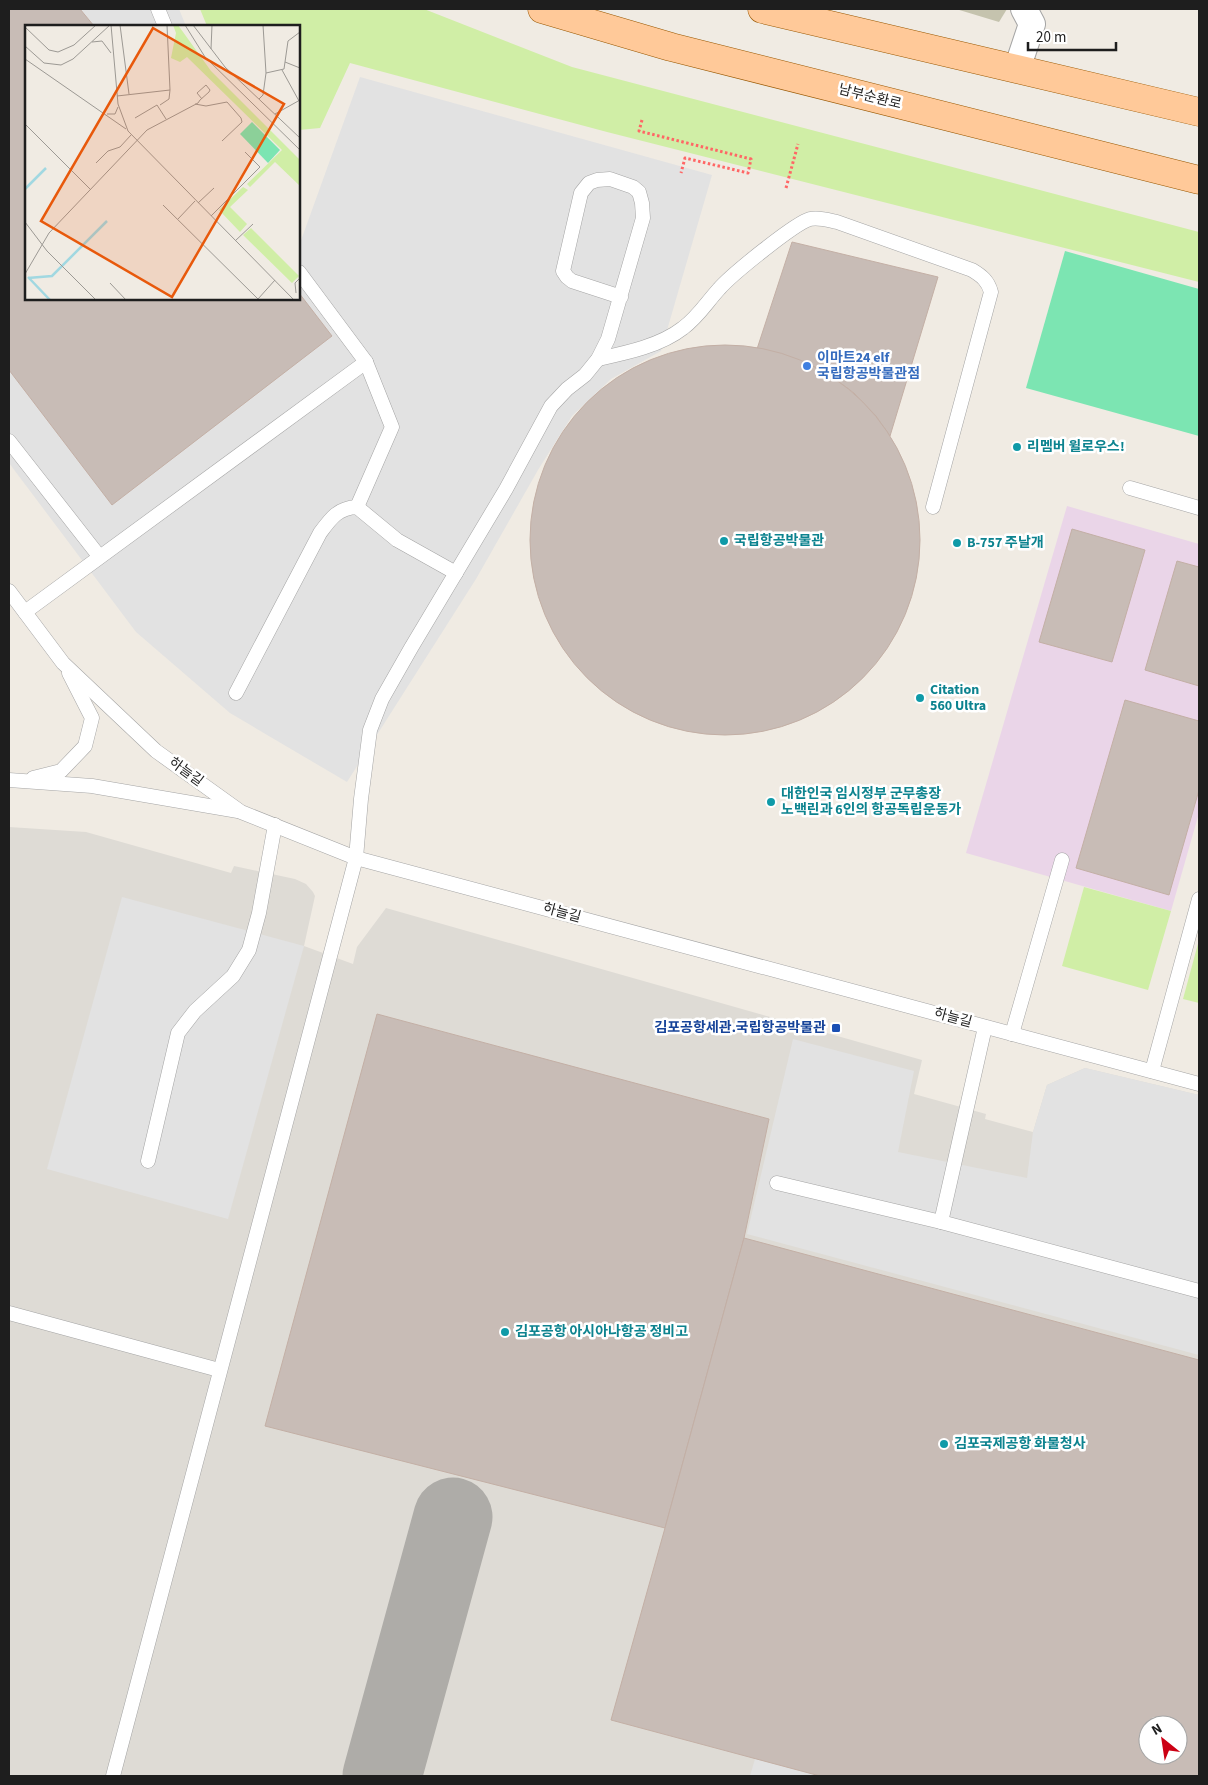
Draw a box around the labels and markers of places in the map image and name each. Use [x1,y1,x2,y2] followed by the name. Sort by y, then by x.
[817,348,920,384] place label: 이마트24 elf 국립항공박물관점
[801,360,813,372] marker: 이마트24 elf 국립항공박물관점
[1027,437,1125,457] place label: 리멤버 윌로우스!
[1011,441,1023,453] marker: 리멤버 윌로우스!
[734,531,824,551] place label: 국립항공박물관
[967,533,1044,553] place label: B-757 주날개
[718,535,730,547] marker: 국립항공박물관
[951,537,963,549] marker: B-757 주날개
[930,680,986,716] place label: Citation 560 Ultra
[914,692,926,704] marker: Citation 560 Ultra
[781,784,962,820] place label: 대한인국 임시정부 군무총장 노백린과 6인의 항공독립운동가
[765,796,777,808] marker: 대한인국 임시정부 군무총장 노백린과 6인의 항공독립운동가
[654,1018,826,1038] place label: 김포공항세관.국립항공박물관
[830,1022,842,1034] marker: 김포공항세관.국립항공박물관
[515,1322,688,1342] place label: 김포공항 아시아나항공 정비고
[499,1326,511,1338] marker: 김포공항 아시아나항공 정비고
[954,1434,1086,1454] place label: 김포국제공항 화물청사
[938,1438,950,1450] marker: 김포국제공항 화물청사

